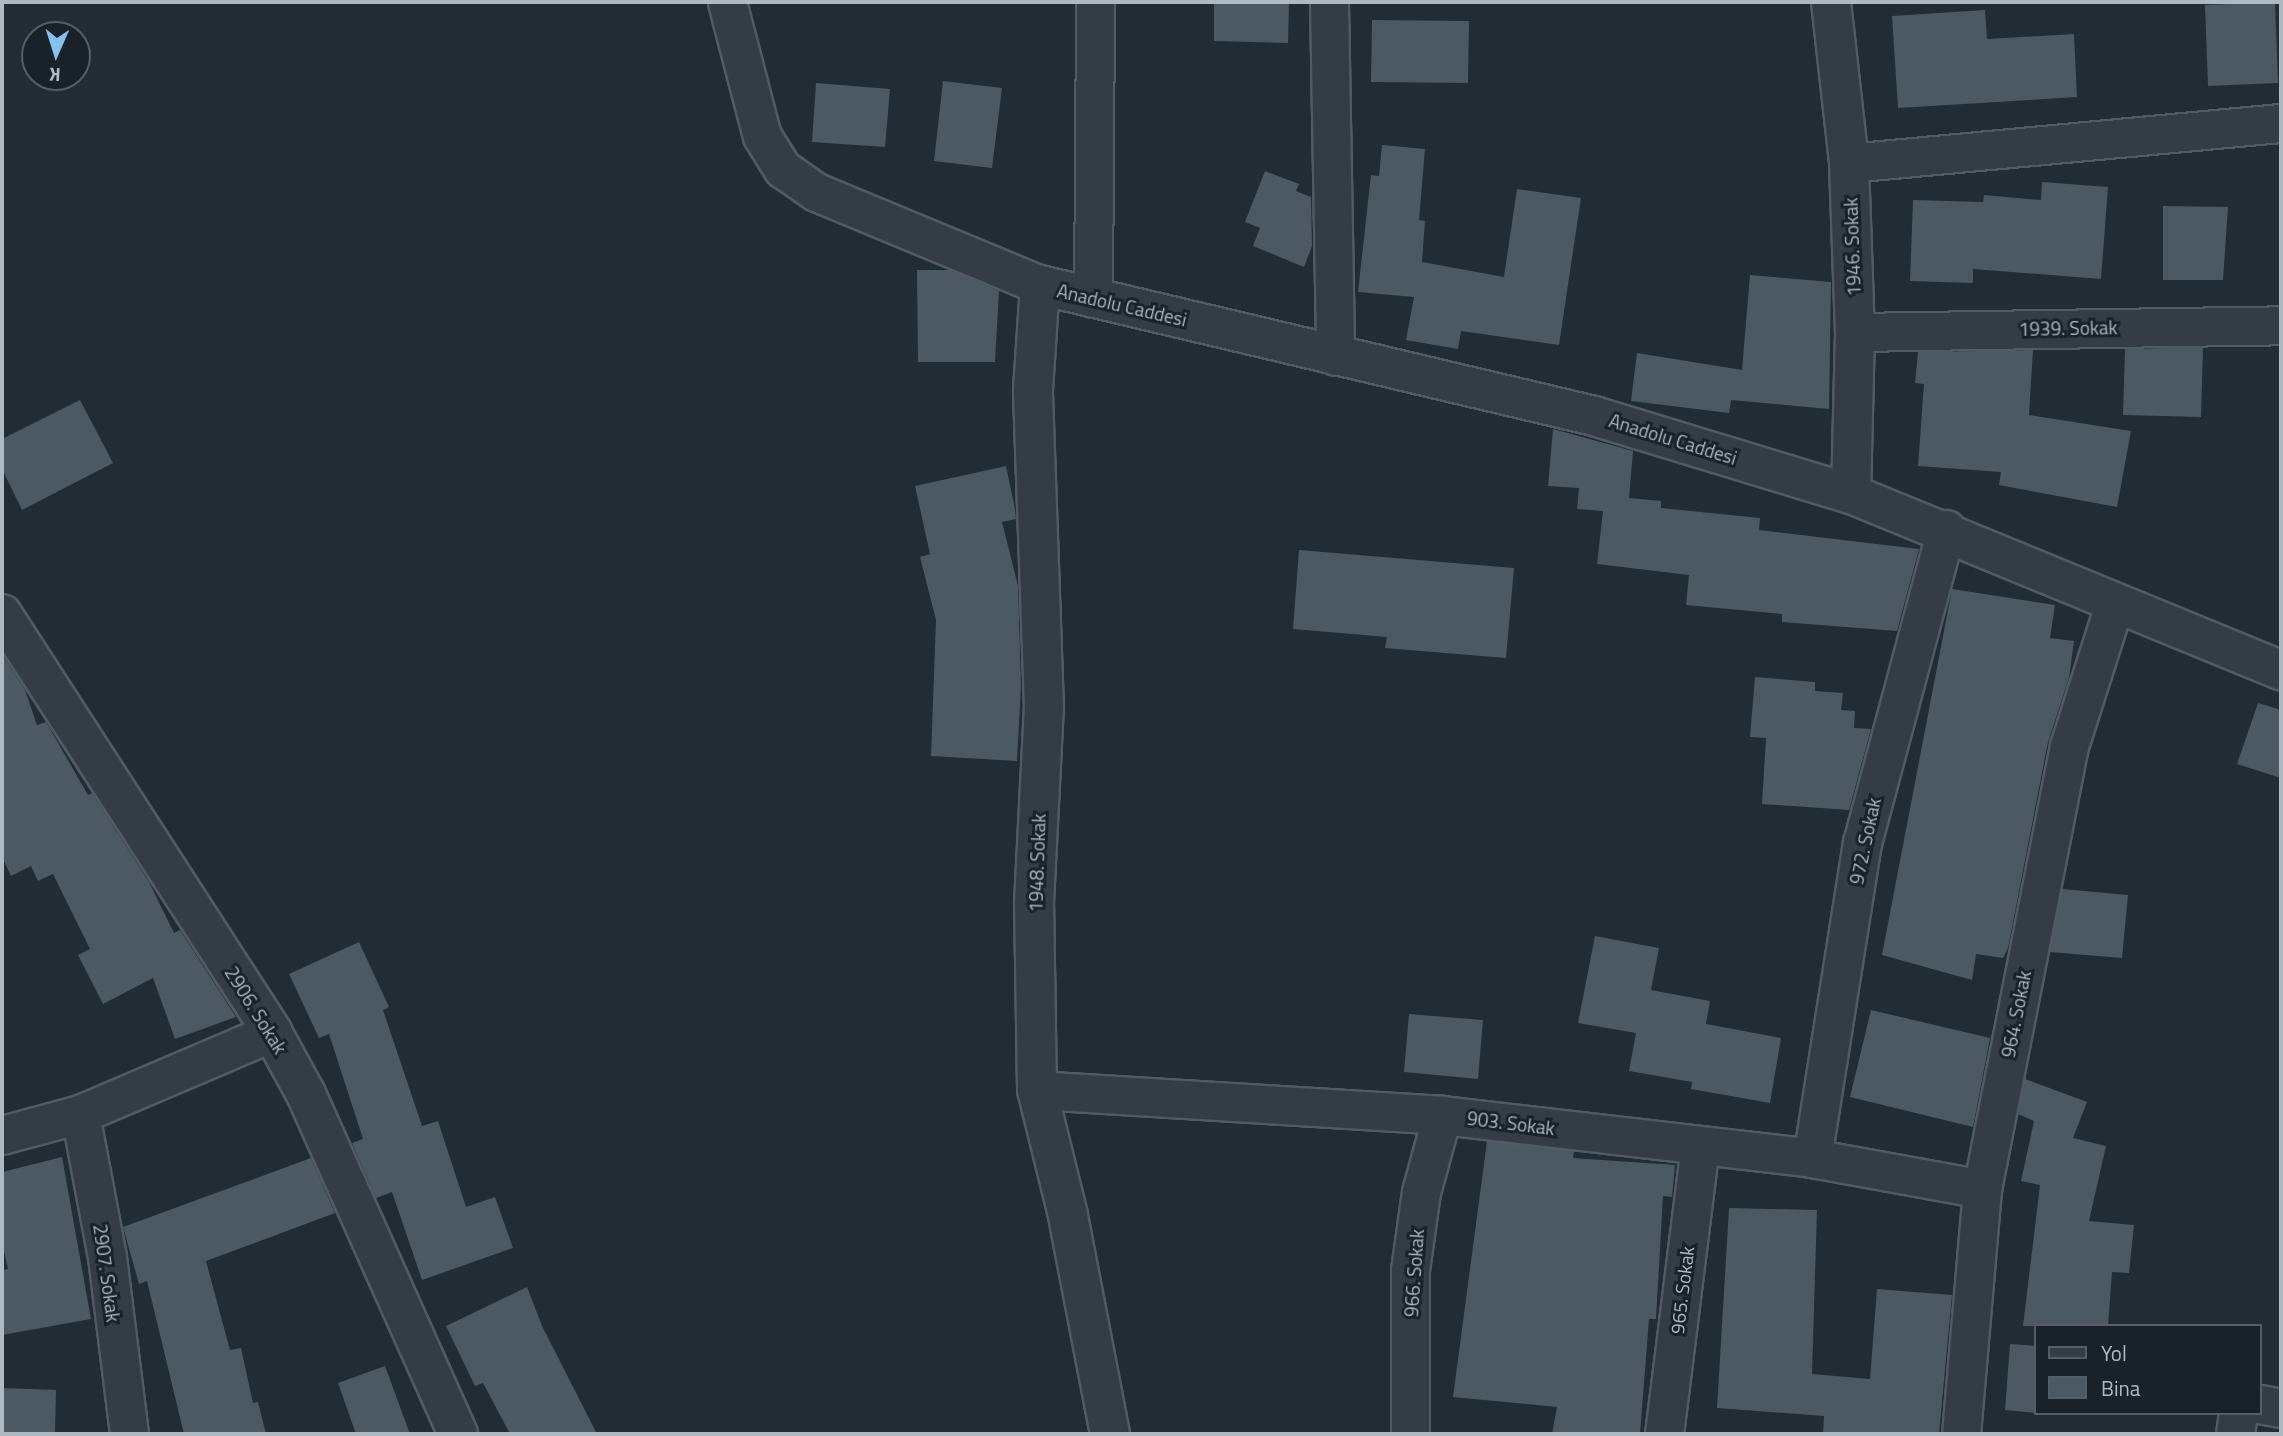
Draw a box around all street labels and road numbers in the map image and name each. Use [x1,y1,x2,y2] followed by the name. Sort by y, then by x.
[1839,197,1865,297] street label: 1946. Sokak
[1055,279,1189,331] street label: Anadolu Caddesi
[2018,316,2118,340] street label: 1939. Sokak
[1606,409,1740,469] street label: Anadolu Caddesi
[1845,795,1885,887] street label: 972. Sokak
[1024,813,1050,913] street label: 1948. Sokak
[220,962,292,1058] street label: 2906. Sokak
[1996,969,2036,1059] street label: 964. Sokak
[1466,1106,1556,1140] street label: 903. Sokak
[89,1222,125,1324] street label: 2907. Sokak
[1400,1228,1428,1318] street label: 966. Sokak
[1665,1245,1699,1335] street label: 965. Sokak

